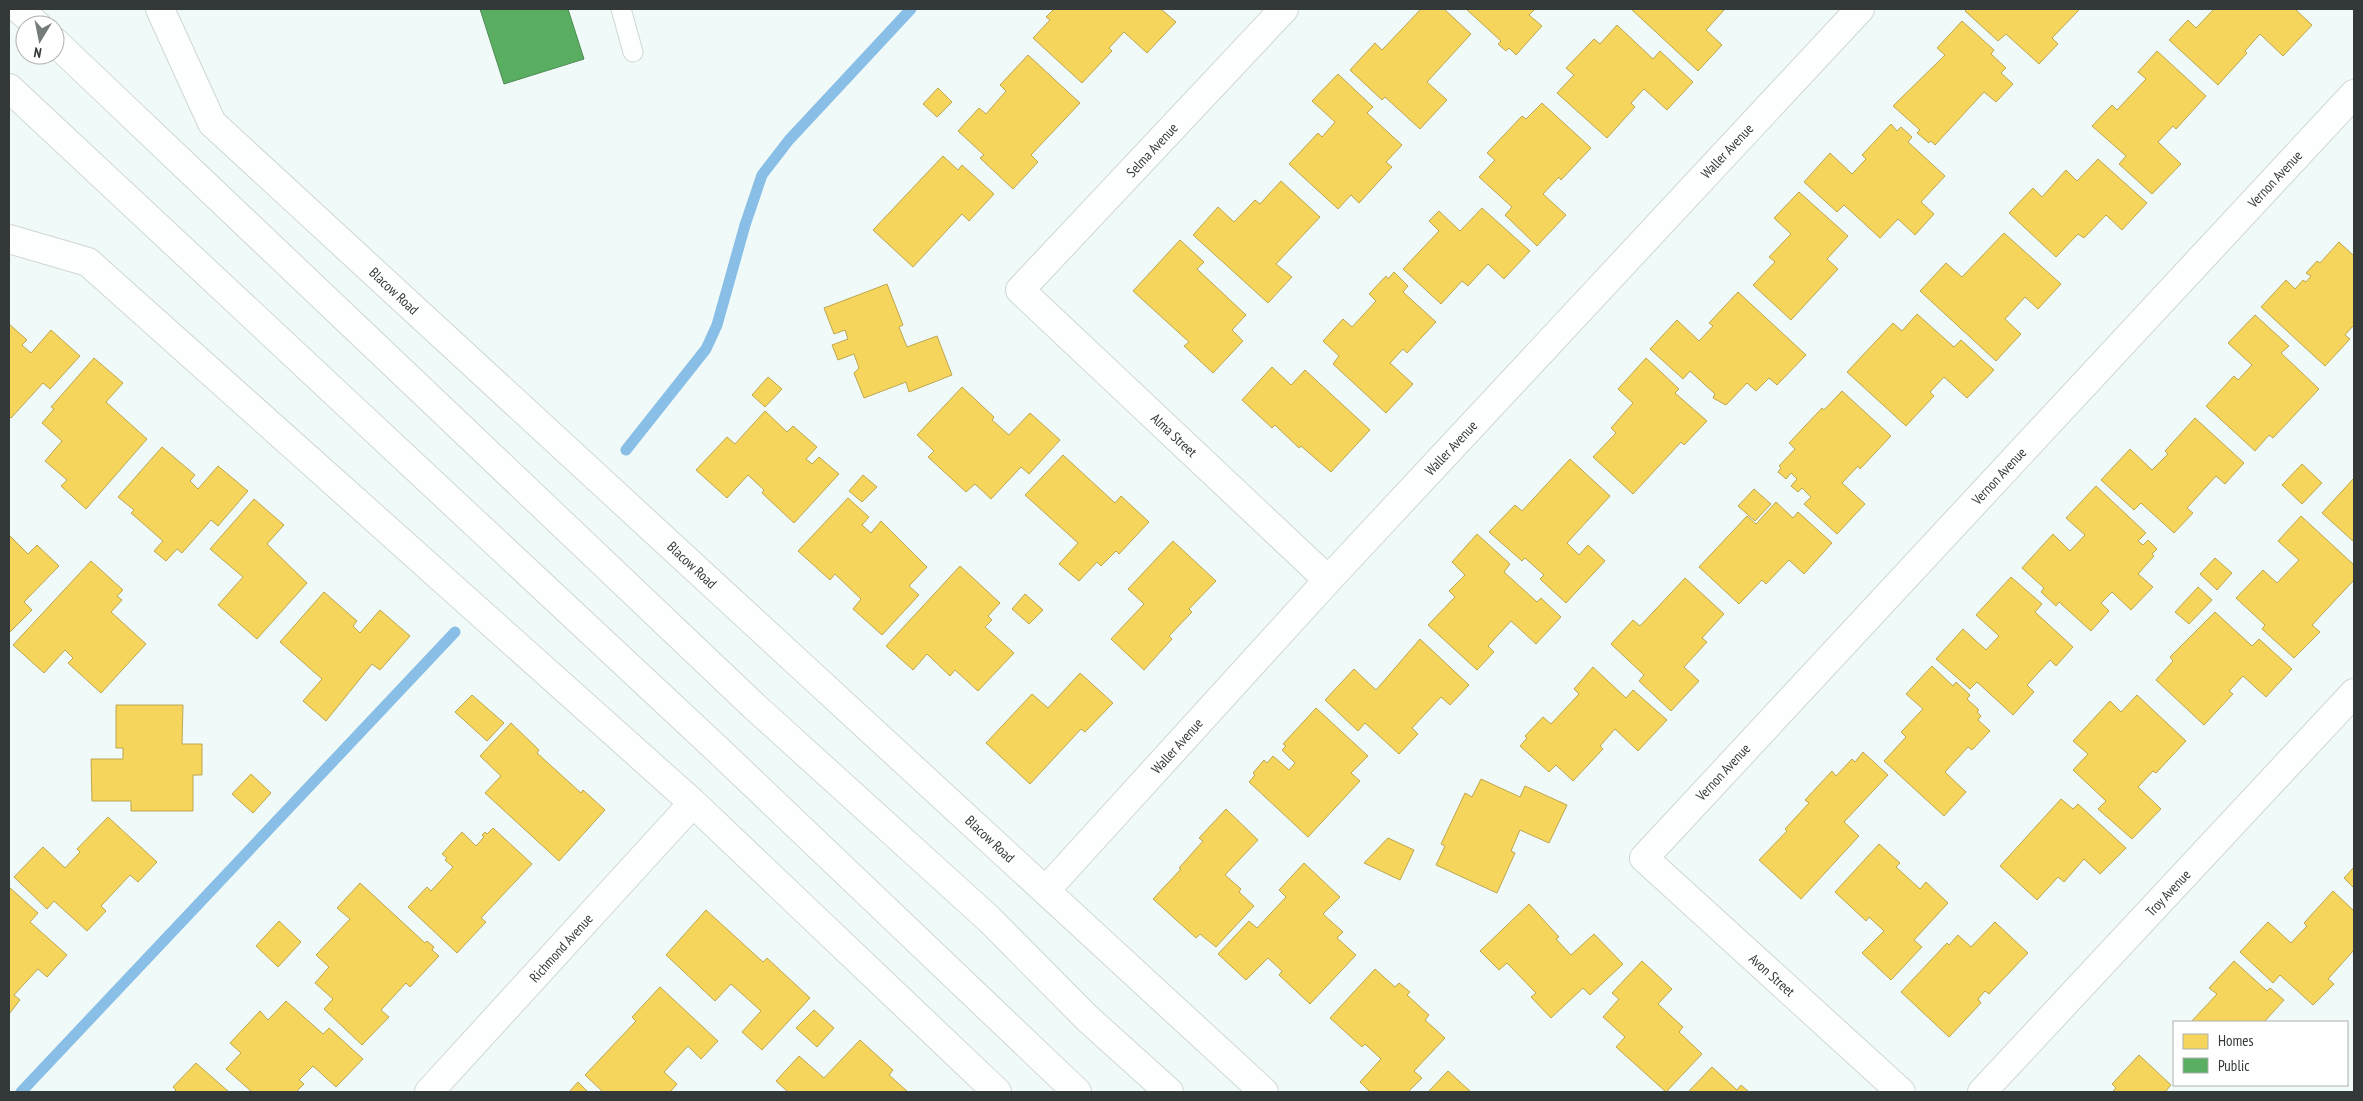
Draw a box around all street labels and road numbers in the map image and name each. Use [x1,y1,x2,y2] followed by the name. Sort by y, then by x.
[1122,119,1182,181] street label: Selma Avenue
[1697,120,1757,182] street label: Waller Avenue
[2243,146,2306,212] street label: Vernon Avenue
[366,264,422,318] street label: Blacow Road
[1147,409,1201,461] street label: Alma Street
[1421,417,1481,479] street label: Waller Avenue
[1967,443,2030,509] street label: Vernon Avenue
[664,538,720,592] street label: Blacow Road
[1147,714,1207,778] street label: Waller Avenue
[1691,739,1754,805] street label: Vernon Avenue
[962,812,1018,866] street label: Blacow Road
[2142,866,2194,920] street label: Troy Avenue
[525,910,597,986] street label: Richmond Avenue
[1745,950,1799,1000] street label: Avon Street

